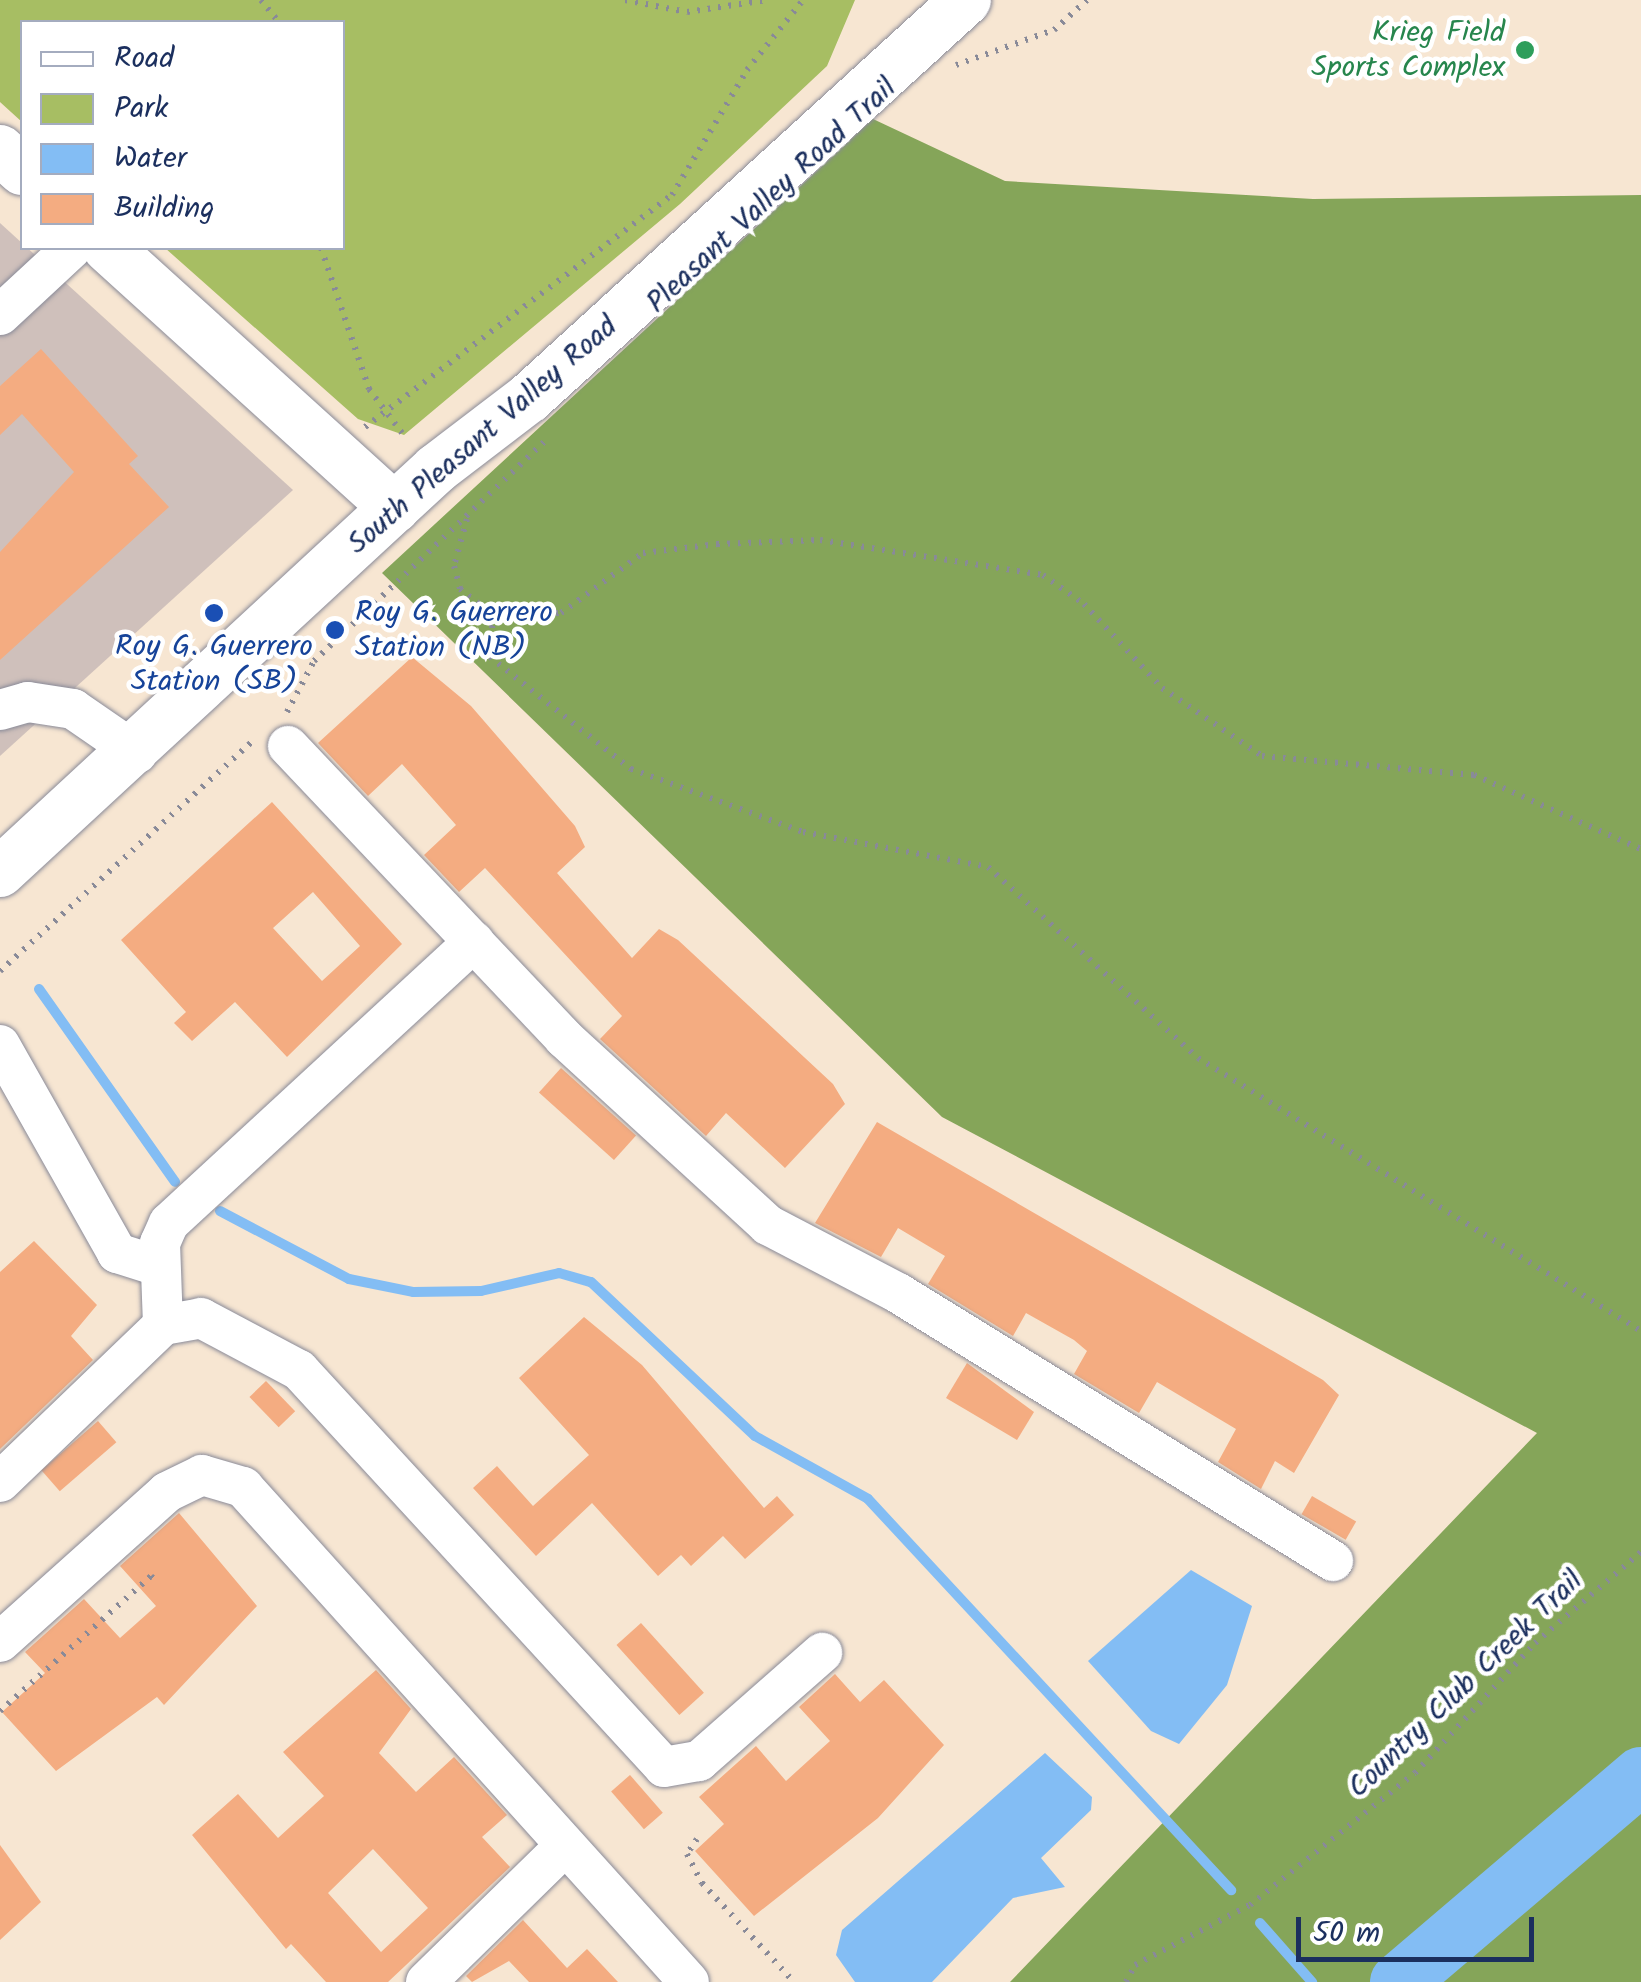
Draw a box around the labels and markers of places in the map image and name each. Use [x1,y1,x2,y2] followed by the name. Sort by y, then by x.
[1311,15,1505,86] place label: Krieg Field Sports Complex
[1514,39,1536,61] marker: Krieg Field Sports Complex
[355,595,553,666] place label: Roy G. Guerrero Station (NB)
[203,602,225,624] marker: Roy G. Guerrero Station (SB)
[324,619,346,641] marker: Roy G. Guerrero Station (NB)
[115,629,313,700] place label: Roy G. Guerrero Station (SB)

